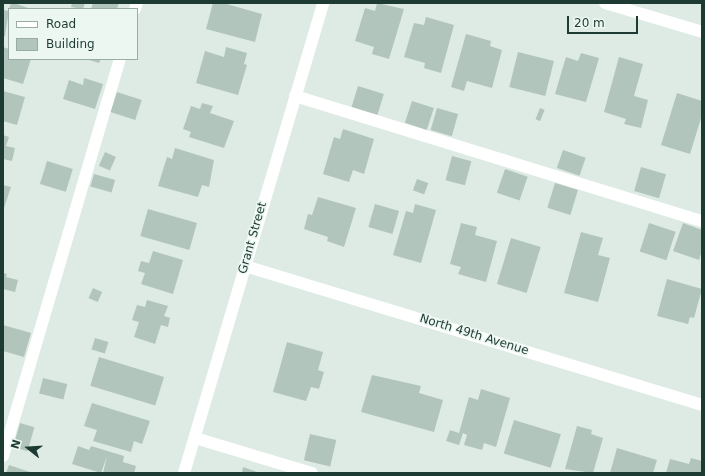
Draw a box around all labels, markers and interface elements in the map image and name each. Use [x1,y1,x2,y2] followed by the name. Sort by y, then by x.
[8,8,138,60] legend
[569,8,640,34] scale bar
[574,16,605,30] text: 20 m
[46,17,76,31] text: Road
[46,37,95,51] text: Building
[236,200,270,276] street label: Grant Street
[418,312,530,358] street label: North 49th Avenue
[8,428,48,468] north arrow
[8,438,24,451] text: N

